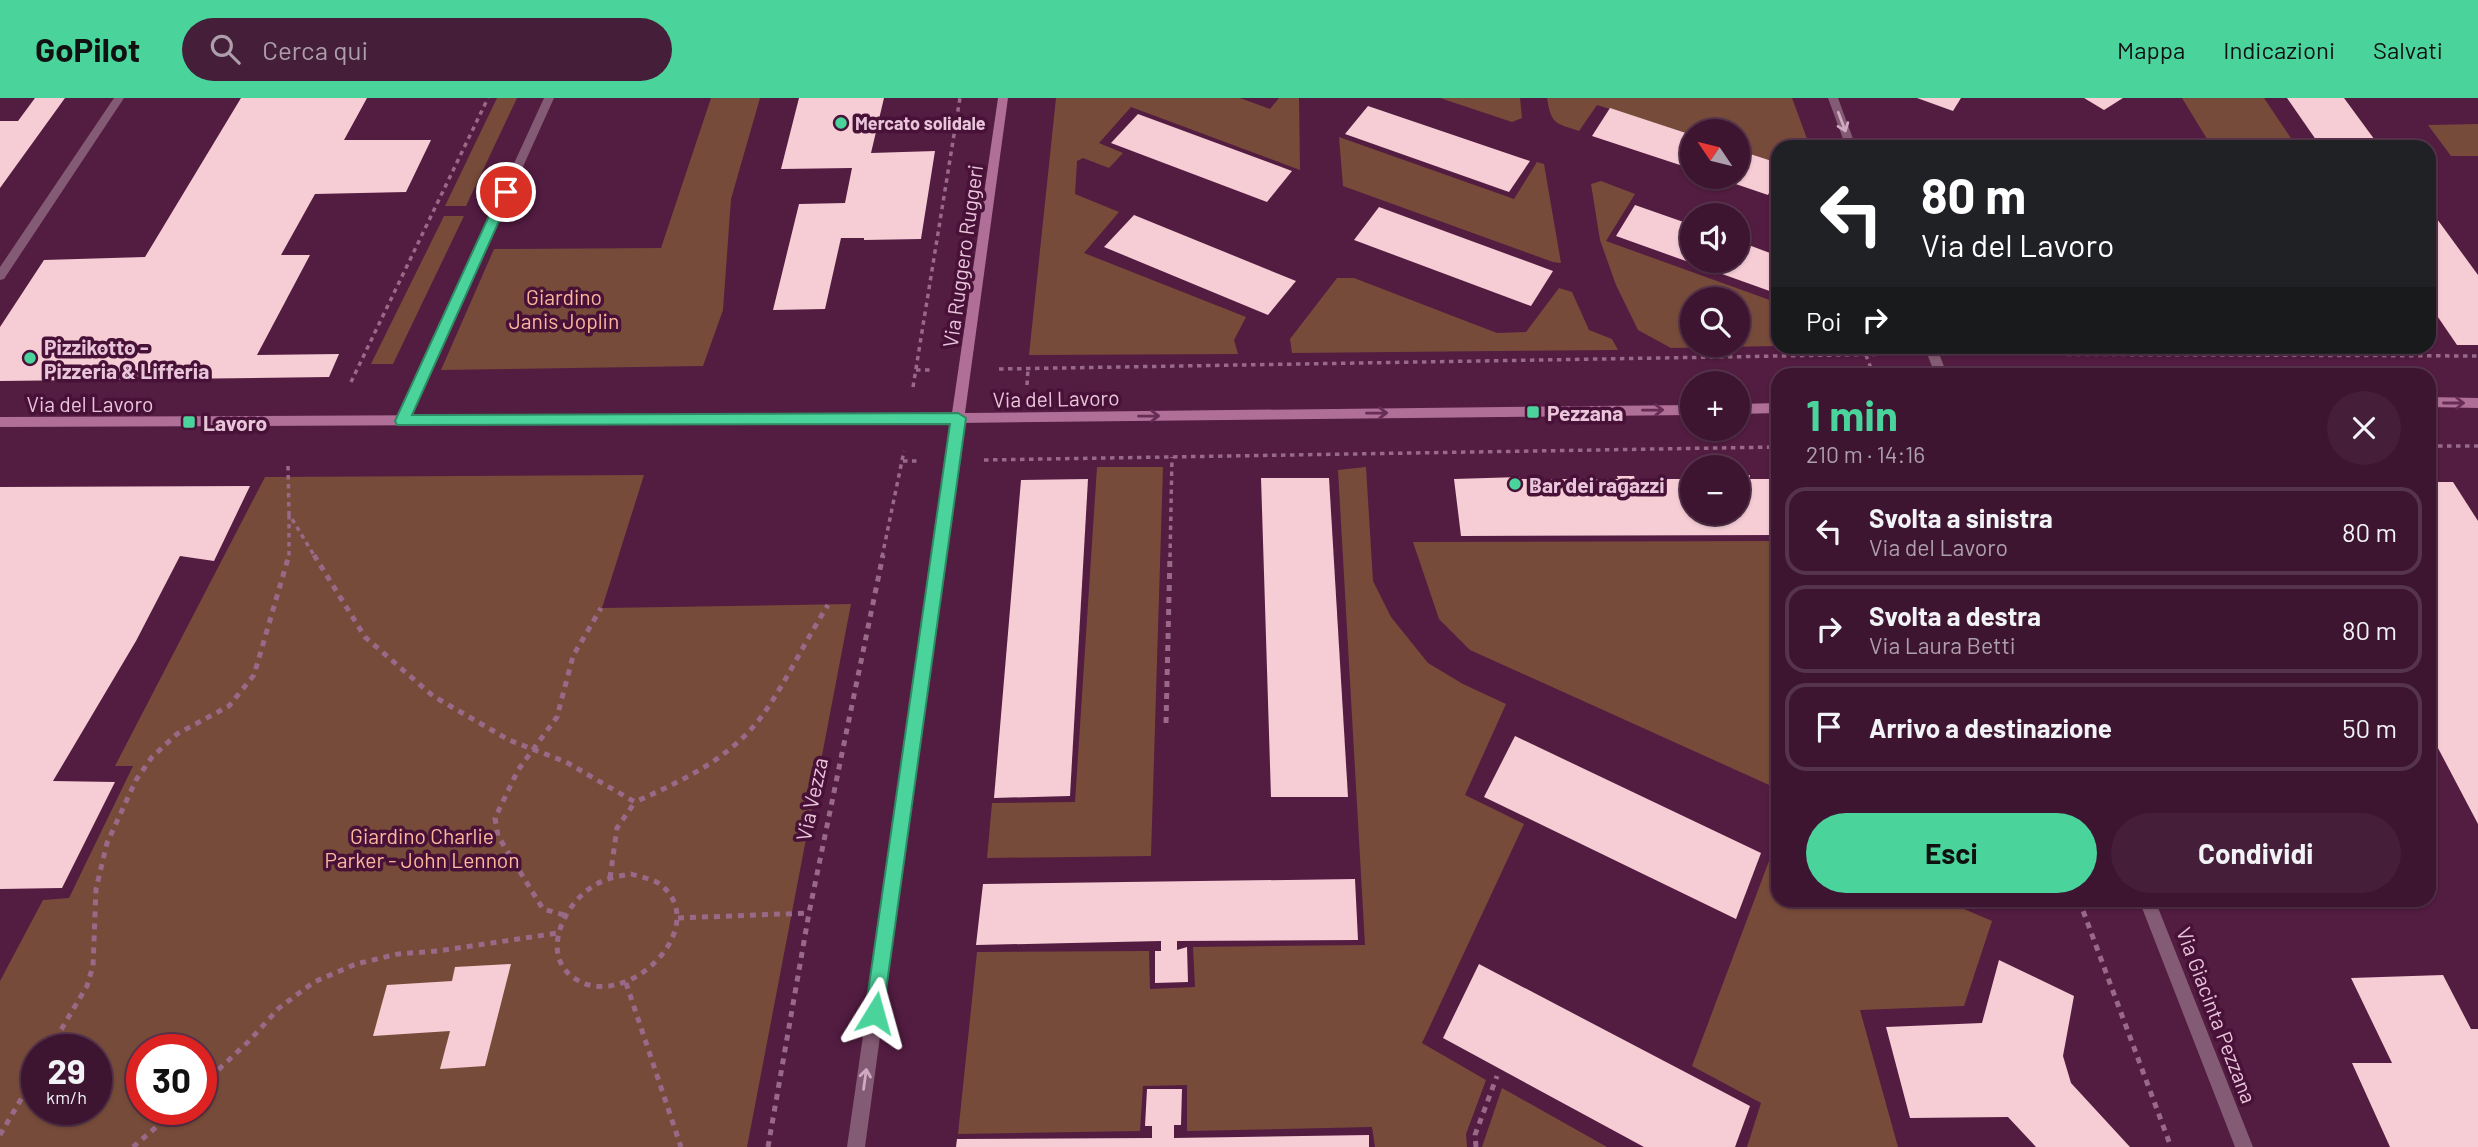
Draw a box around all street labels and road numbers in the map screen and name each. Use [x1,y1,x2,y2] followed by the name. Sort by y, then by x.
[937,163,987,349] street label: Via Ruggero Ruggeri
[992,384,1120,412] street label: Via del Lavoro
[27,391,153,416] street label: Via del Lavoro
[790,755,832,843] street label: Via Vezza
[2172,923,2262,1107] street label: Via Giacinta Pezzana

